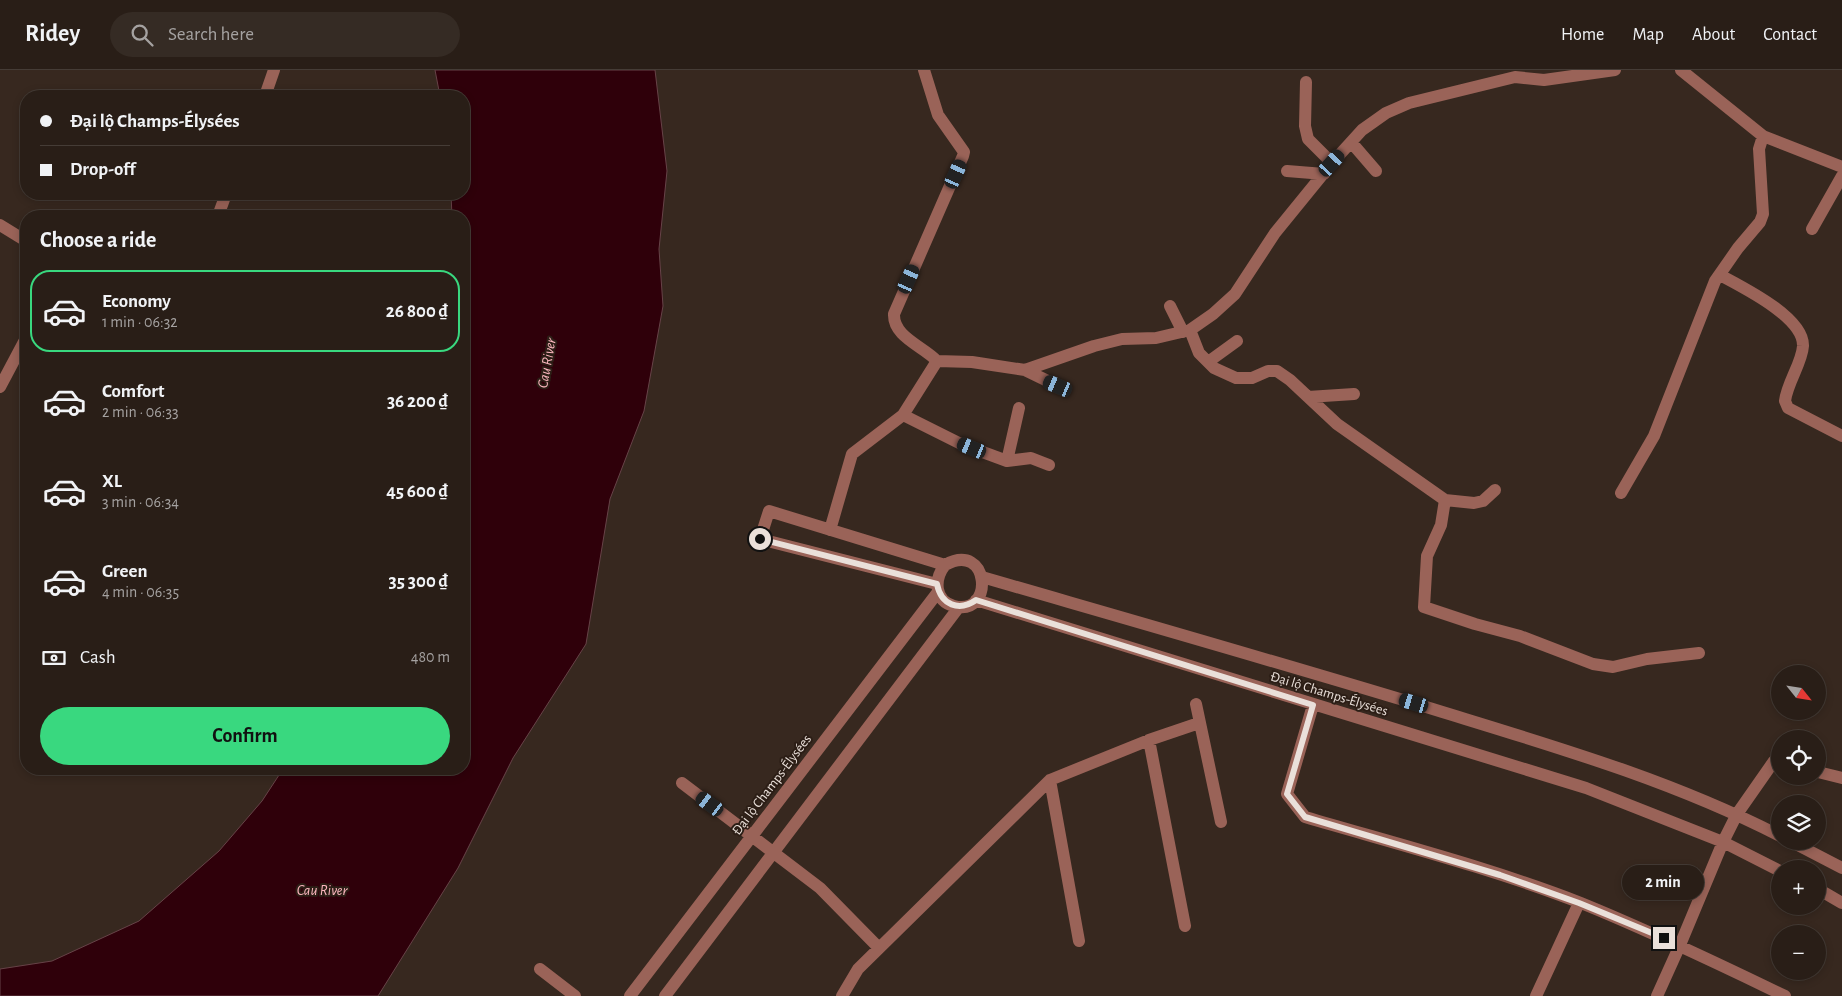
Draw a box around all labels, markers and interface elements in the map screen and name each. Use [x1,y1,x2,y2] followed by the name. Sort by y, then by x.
[110,12,460,57] search box
[128,21,156,49] icon: search
[25,22,80,46] text: Ridey
[168,25,254,44] text: Search here
[1561,26,1604,44] text: Home
[1632,26,1664,44] text: Map
[1692,26,1735,44] text: About
[1763,26,1817,44] text: Contact
[70,112,240,131] text: Đại lộ Champs-Élysées
[1316,147,1347,179] car
[943,157,968,191] car
[70,160,135,179] text: Drop-off
[40,229,156,251] text: Choose a ride
[896,262,921,296] car
[42,289,87,334] icon: car
[102,292,171,311] text: Economy
[386,302,448,321] text: 26 800 ₫
[102,314,178,330] text: 1 min · 06:32
[535,336,559,389] water label: Cau River
[1041,373,1074,399] car
[42,379,87,424] icon: car
[102,382,164,401] text: Comfort
[387,392,448,411] text: 36 200 ₫
[102,404,179,420] text: 2 min · 06:33
[955,435,988,461] car
[42,469,87,514] icon: car
[102,472,122,491] text: XL
[386,482,448,501] text: 45 600 ₫
[102,494,179,510] text: 3 min · 06:34
[749,528,771,550] route start
[42,559,87,604] icon: car
[102,562,148,581] text: Green
[389,572,448,591] text: 35 300 ₫
[102,584,179,600] text: 4 min · 06:35
[40,644,68,672] icon: cash
[80,648,116,667] text: Cash
[411,649,450,665] text: 480 m
[1771,665,1826,720] north arrow
[1771,665,1826,980] map controls
[1269,667,1390,719] street label: Đại lộ Champs-Élysées
[1397,691,1430,715] car
[40,707,450,765] button: Confirm
[727,730,814,838] street label: Đại lộ Champs-Élysées
[1771,730,1826,785] button: locate
[693,789,726,819] car
[1771,795,1826,850] button: layers
[1771,860,1826,915] button: +
[1623,866,1705,900] callout: 2 min
[1645,874,1681,890] text: 2 min
[297,883,348,898] water label: Cau River
[1771,925,1826,980] button: −
[1653,927,1675,949] route end

